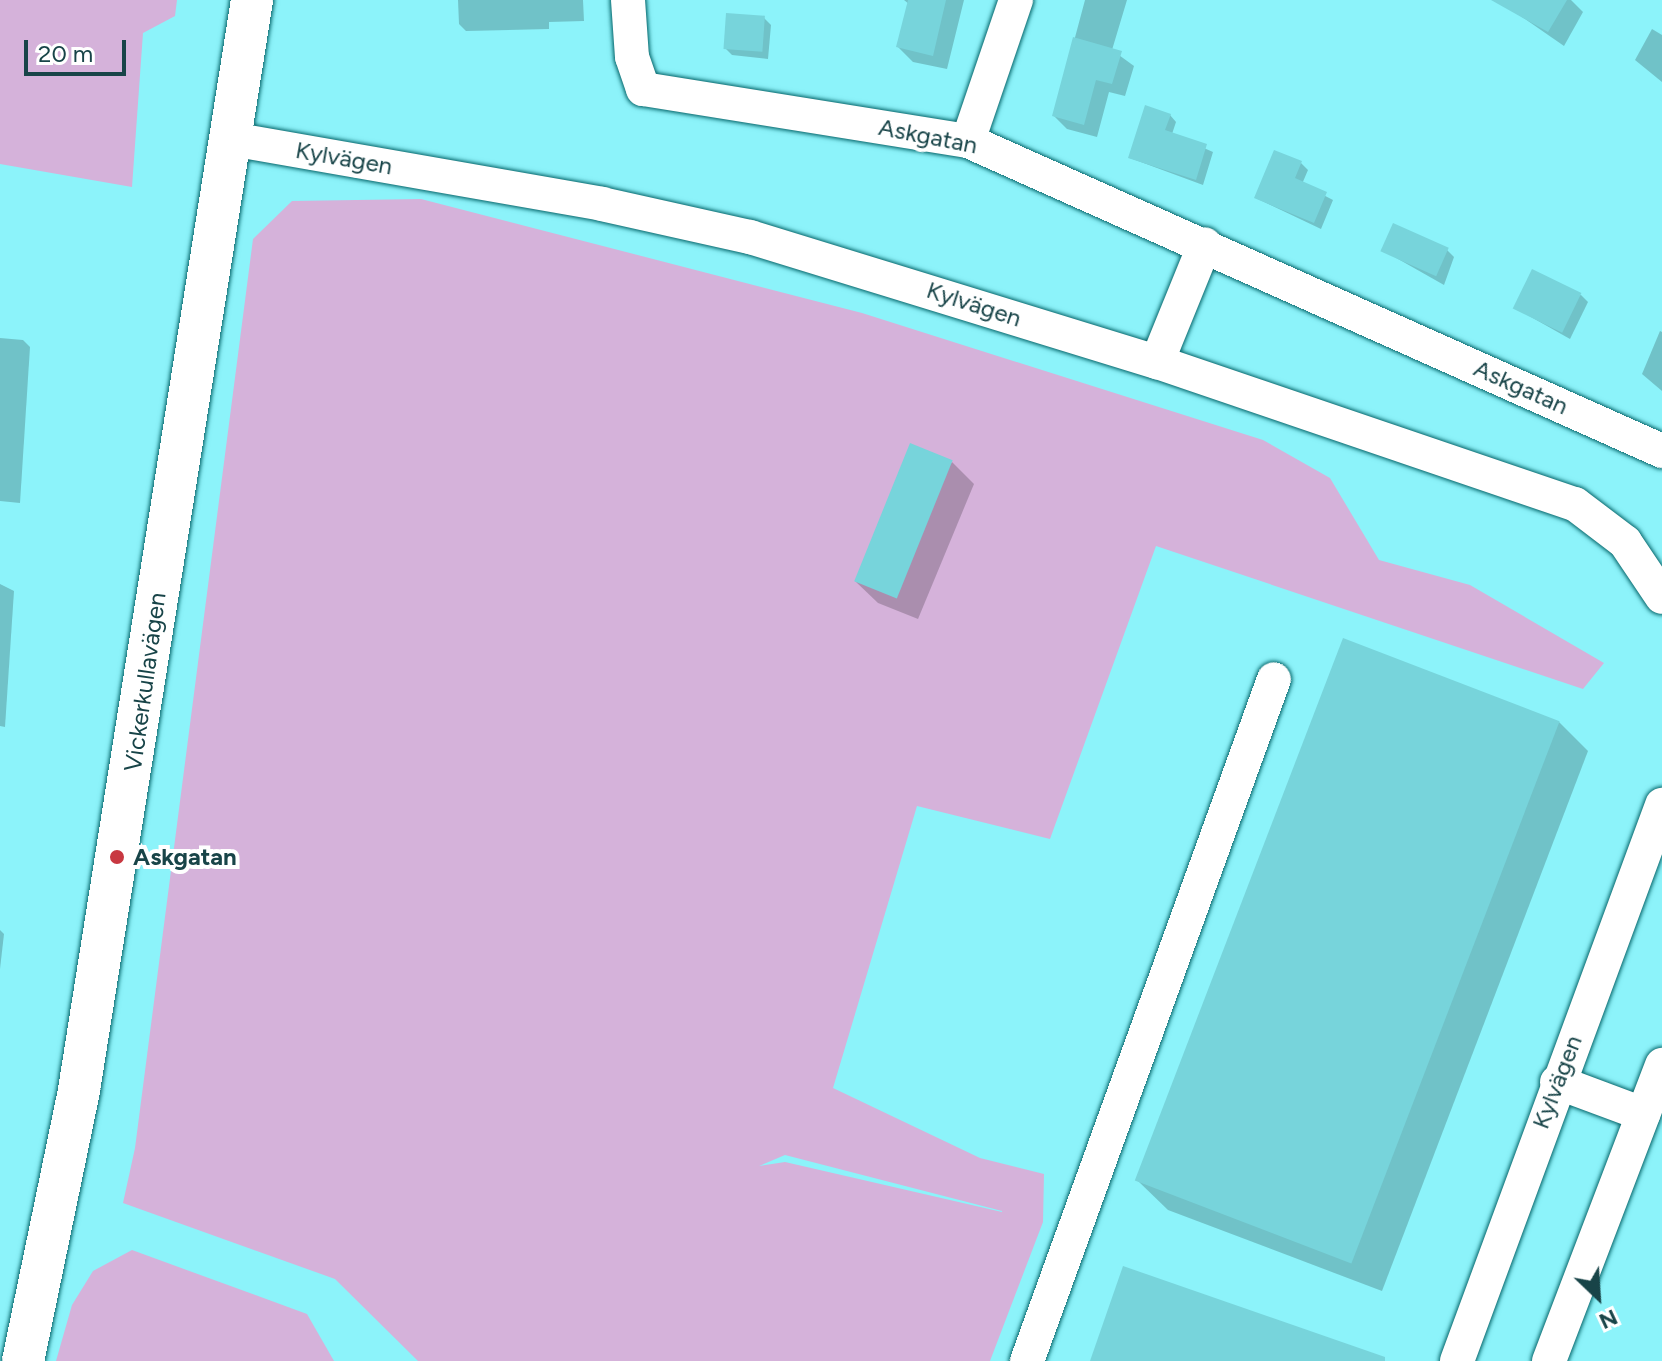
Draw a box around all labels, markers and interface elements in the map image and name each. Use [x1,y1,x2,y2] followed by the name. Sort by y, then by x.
[28,24,130,74] scale bar
[38,39,93,68] text: 20 m
[876,112,980,160] street label: Askgatan
[293,135,395,181] street label: Kylvägen
[923,275,1025,333] street label: Kylvägen
[1470,354,1572,420] street label: Askgatan
[118,591,172,773] street label: Vickerkullavägen
[133,843,237,871] place label: Askgatan
[108,848,126,866] marker: Askgatan
[1526,1031,1588,1133] street label: Kylvägen
[1558,1257,1638,1337] north arrow
[1595,1303,1622,1335] text: N

